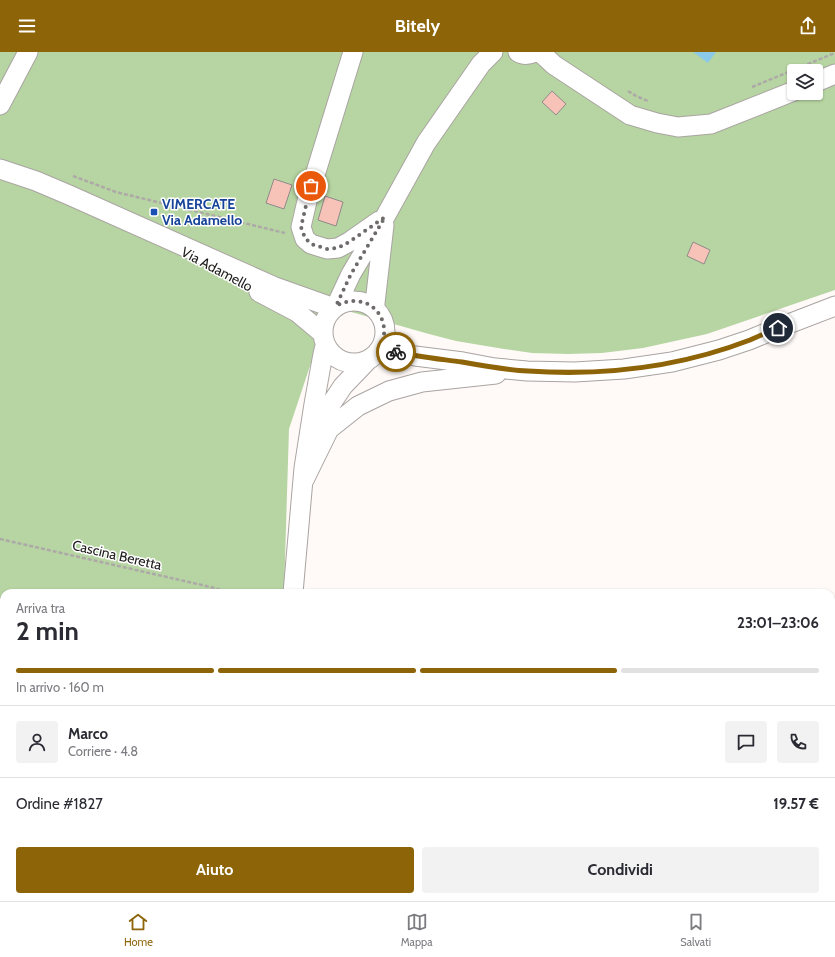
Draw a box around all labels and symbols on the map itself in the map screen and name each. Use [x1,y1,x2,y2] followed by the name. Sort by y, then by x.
[294,169,328,203] pin
[162,195,242,229] place label: VIMERCATE Via Adamello
[149,207,159,217] marker: VIMERCATE Via Adamello
[178,243,256,296] street label: Via Adamello
[761,311,795,345] pin
[376,332,416,372] courier
[71,536,164,574] street label: Cascina Beretta

